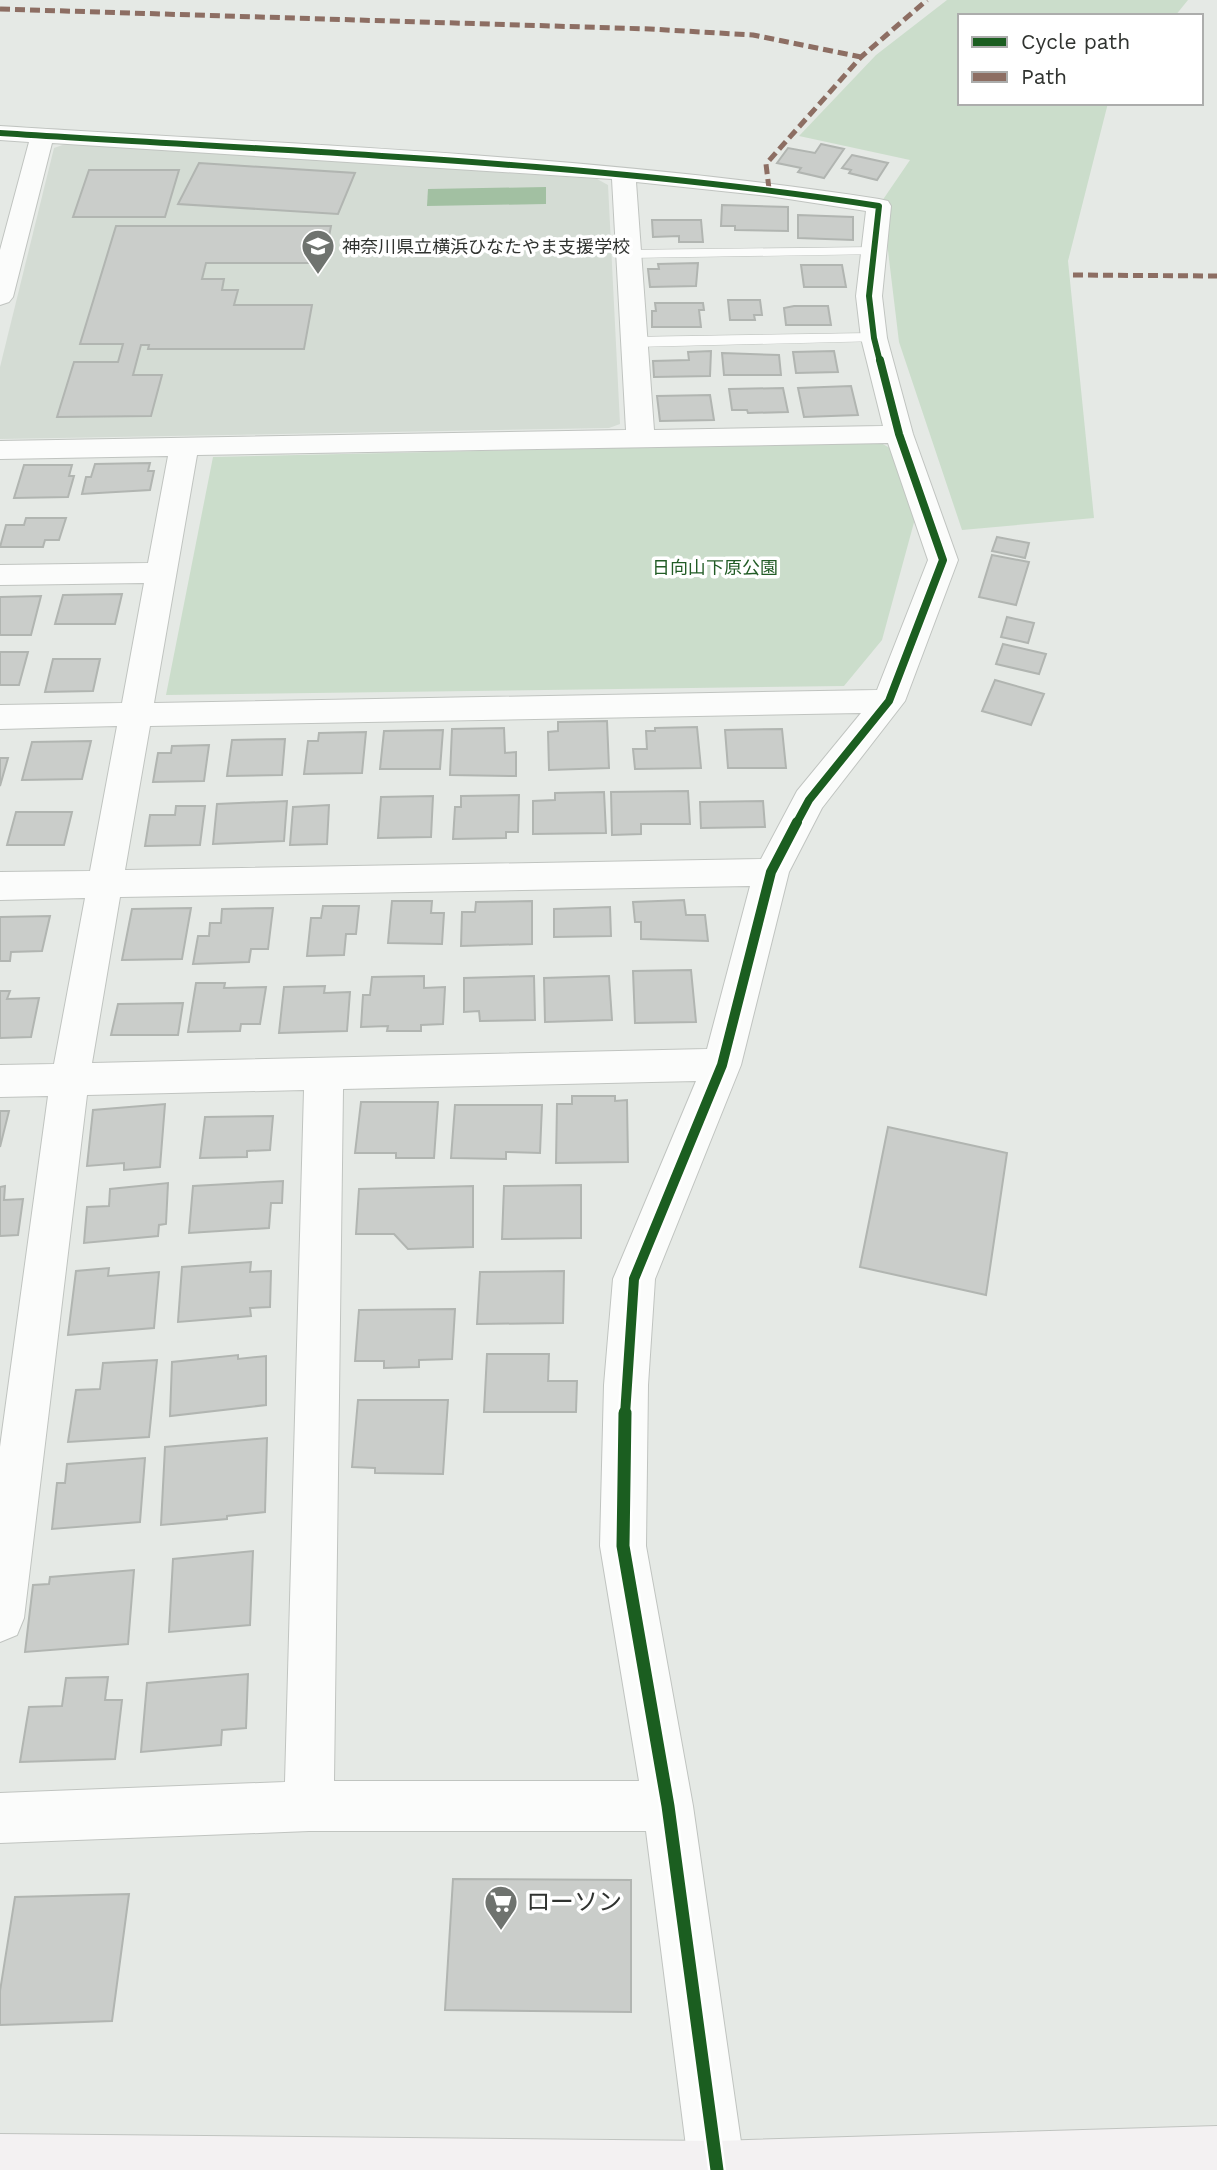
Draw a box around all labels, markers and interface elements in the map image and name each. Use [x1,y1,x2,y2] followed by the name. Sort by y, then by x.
[958,14,1203,105] legend
[1021,29,1130,54] text: Cycle path
[1021,64,1067,89] text: Path
[299,227,337,276] school or university icon: 神奈川県立横浜ひなたやま支援学校
[342,236,630,257] place label: 神奈川県立横浜ひなたやま支援学校
[652,557,778,578] park label: 日向山下原公園
[482,1883,520,1932] supermarket icon: ローソン
[526,1888,622,1916] place label: ローソン

